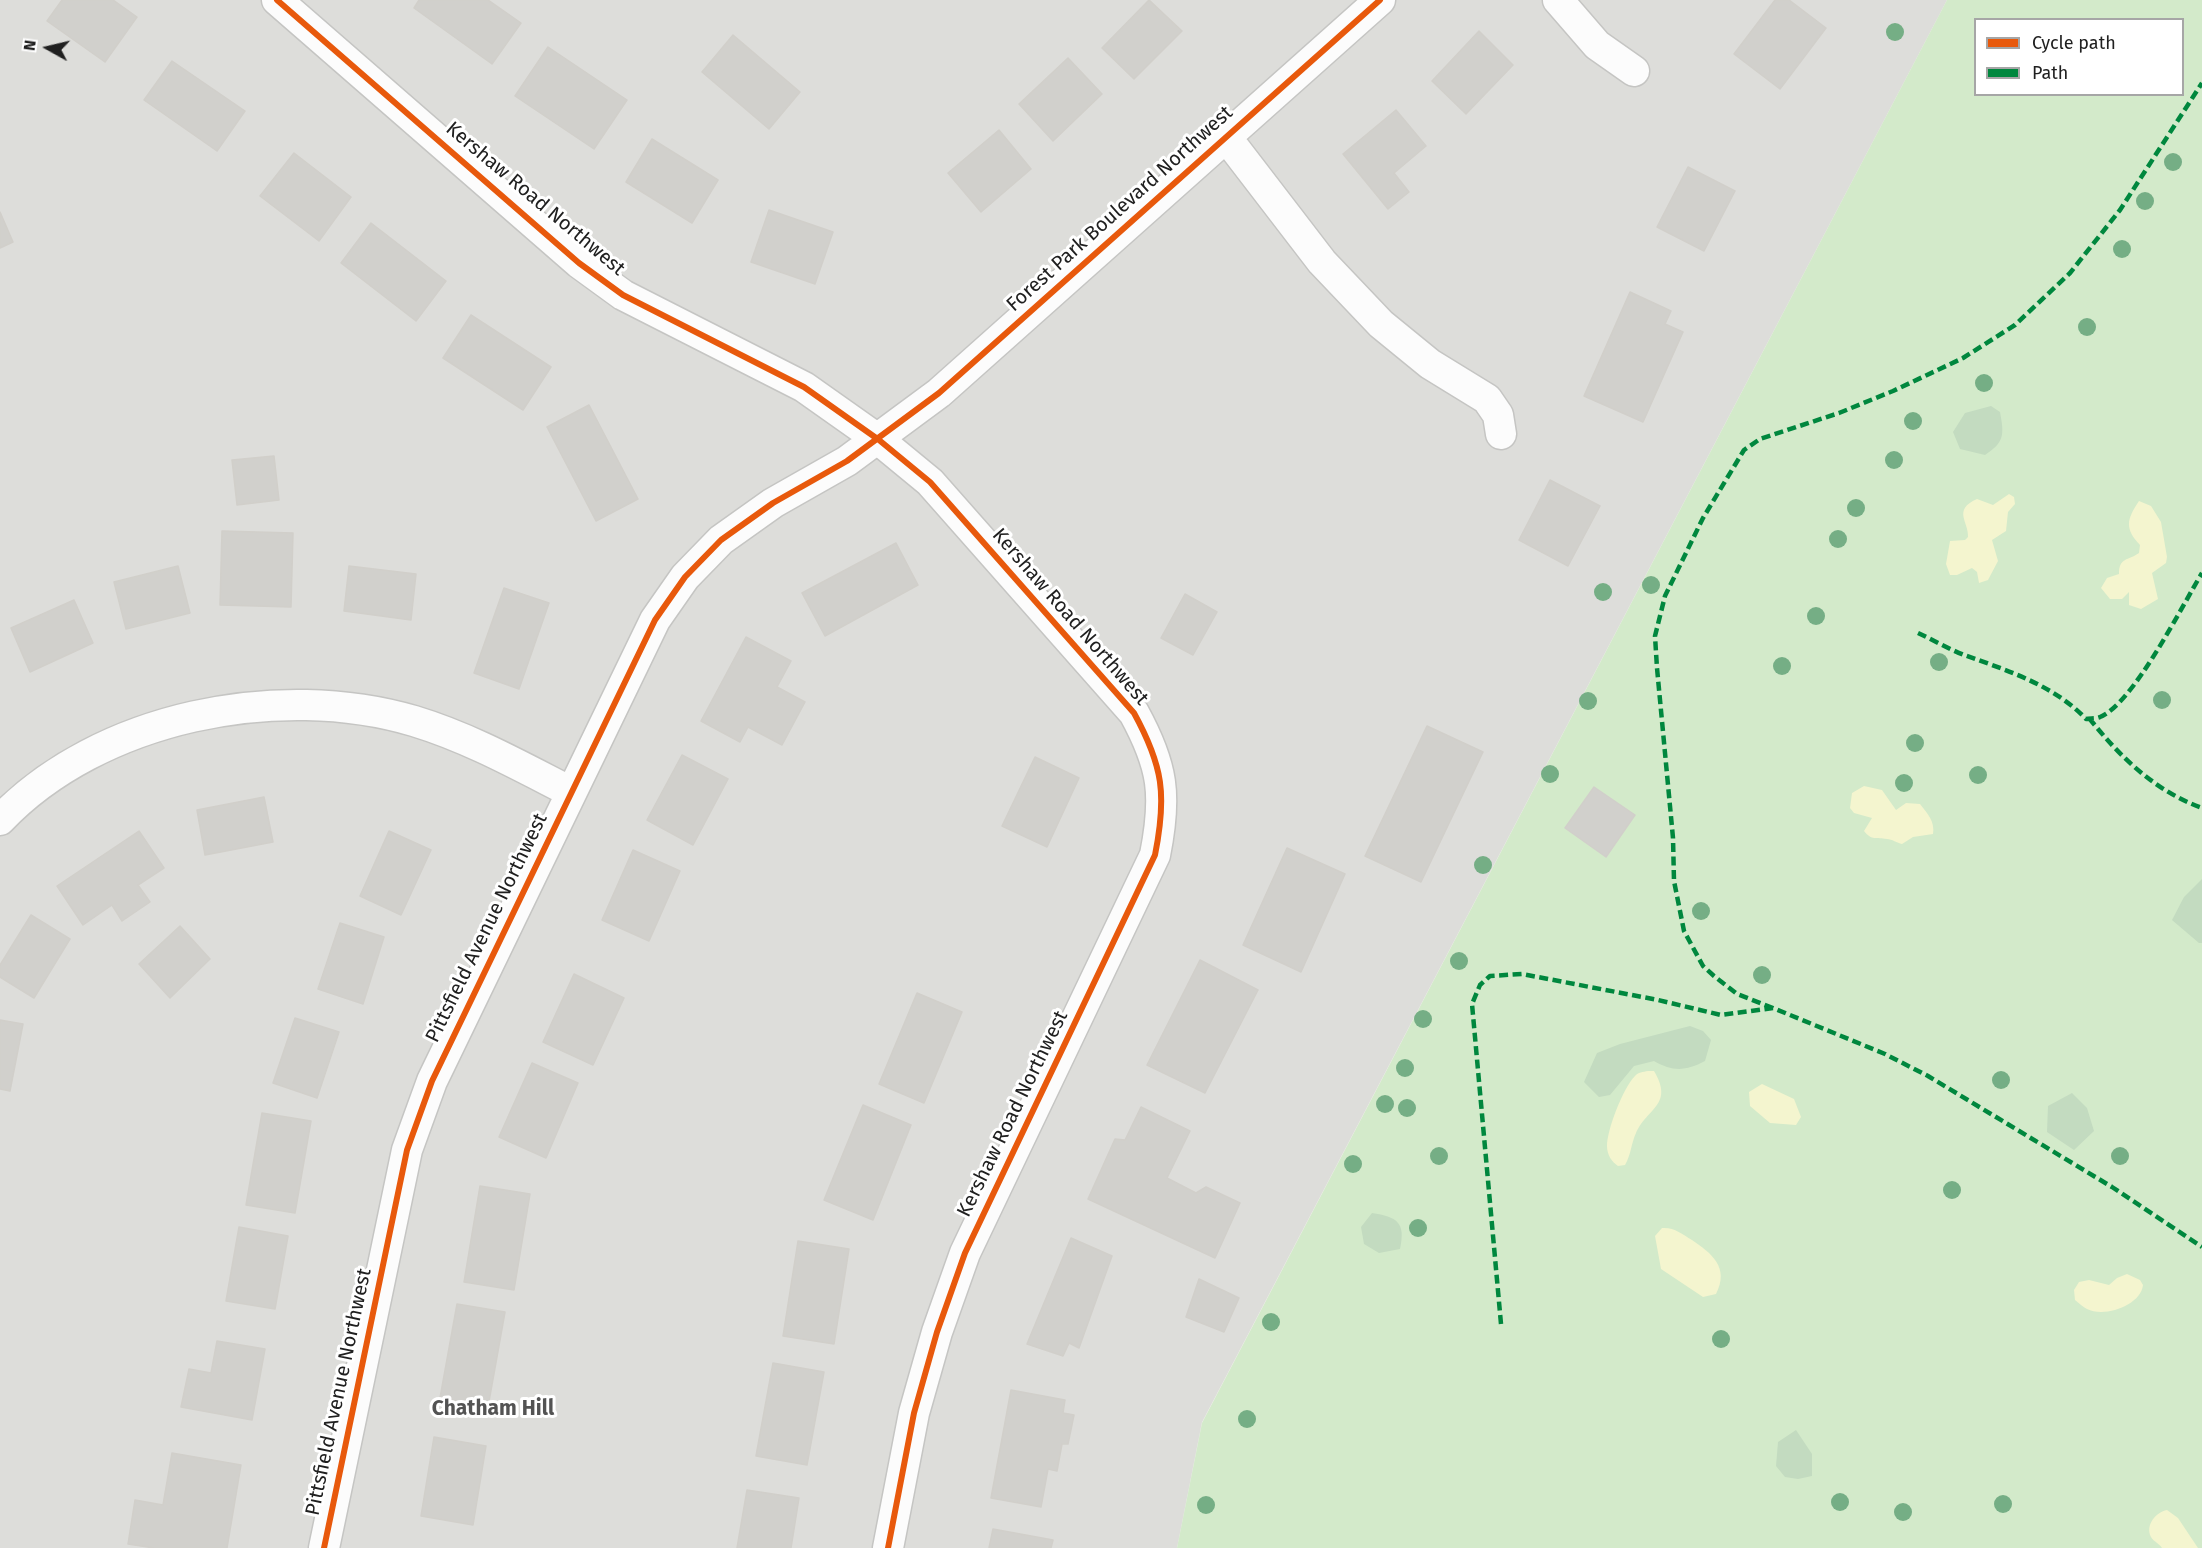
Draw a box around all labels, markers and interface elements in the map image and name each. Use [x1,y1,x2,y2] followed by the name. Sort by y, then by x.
[18,18,78,78] north arrow
[1974,18,2184,96] legend
[2032,32,2116,54] text: Cycle path
[20,39,40,52] text: N
[2032,62,2068,84] text: Path
[1002,101,1238,317] street label: Forest Park Boulevard Northwest
[441,117,629,281] street label: Kershaw Road Northwest
[987,524,1153,710] street label: Kershaw Road Northwest
[421,810,553,1046] street label: Pittsfield Avenue Northwest
[953,1007,1073,1221] street label: Kershaw Road Northwest
[301,1266,377,1518] street label: Pittsfield Avenue Northwest
[432,1396,554,1422] district label: Chatham Hill

